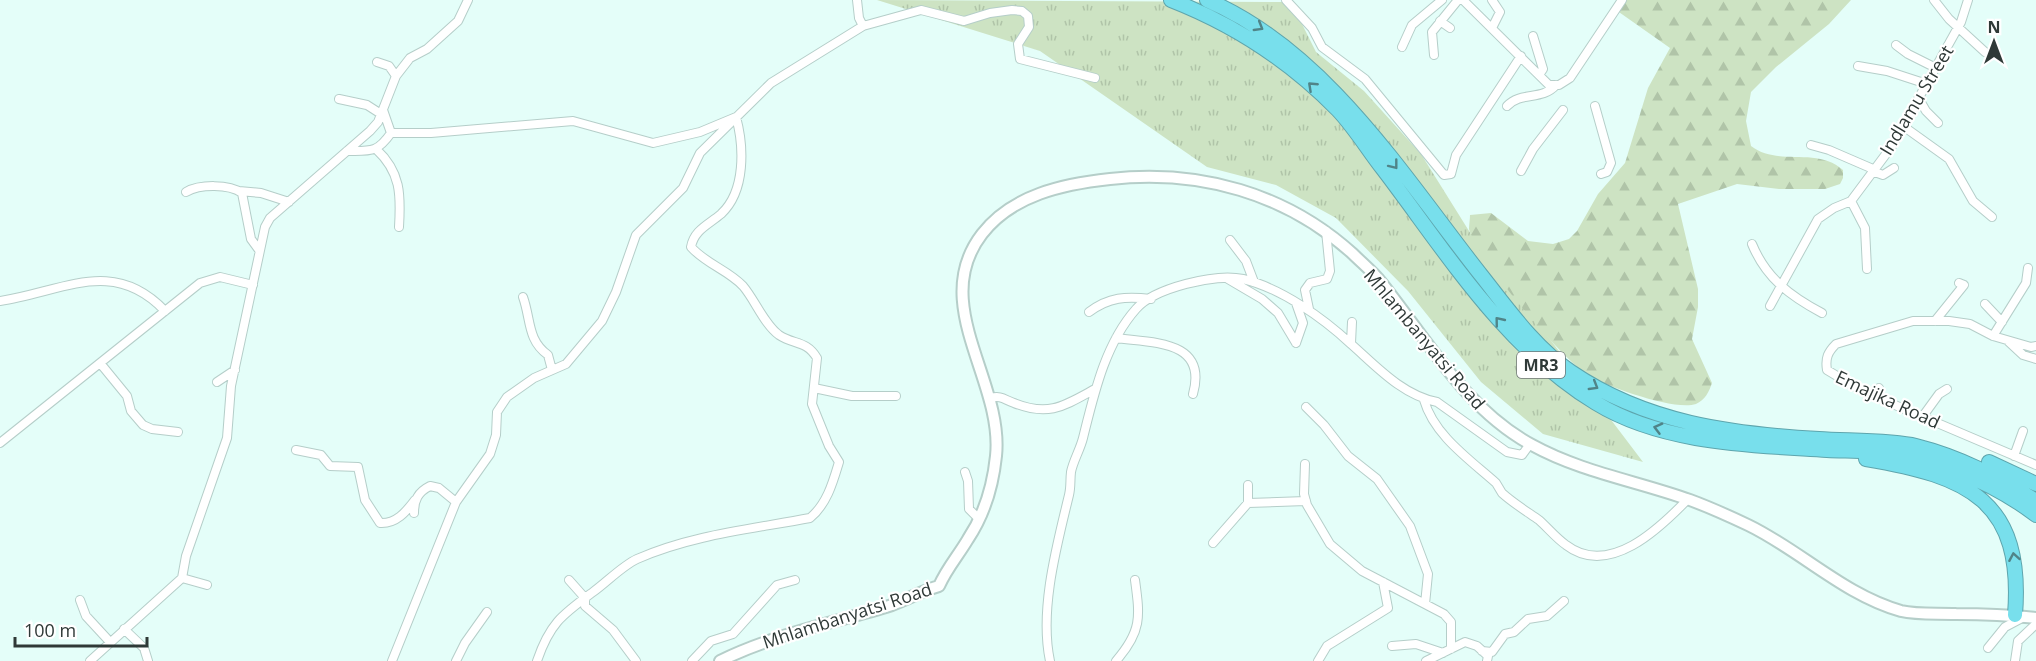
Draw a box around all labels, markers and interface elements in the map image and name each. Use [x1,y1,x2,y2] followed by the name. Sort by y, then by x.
[1964,12,2024,72] north arrow
[1987,16,2001,38] text: N
[1253,20,1263,31] one-way arrow
[1874,41,1958,159] street label: Indlamu Street
[1309,82,1319,93] one-way arrow
[1387,158,1398,169] one-way arrow
[1359,264,1491,414] street label: Mhlambanyatsi Road
[1495,317,1506,328] one-way arrow
[1517,352,1565,378] road number: MR3
[1832,364,1944,434] street label: Emajika Road
[1588,379,1598,391] one-way arrow
[1653,423,1664,435] one-way arrow
[2008,553,2021,563] one-way arrow
[759,576,935,654] street label: Mhlambanyatsi Road
[15,610,147,648] scale bar
[24,618,76,642] text: 100 m

